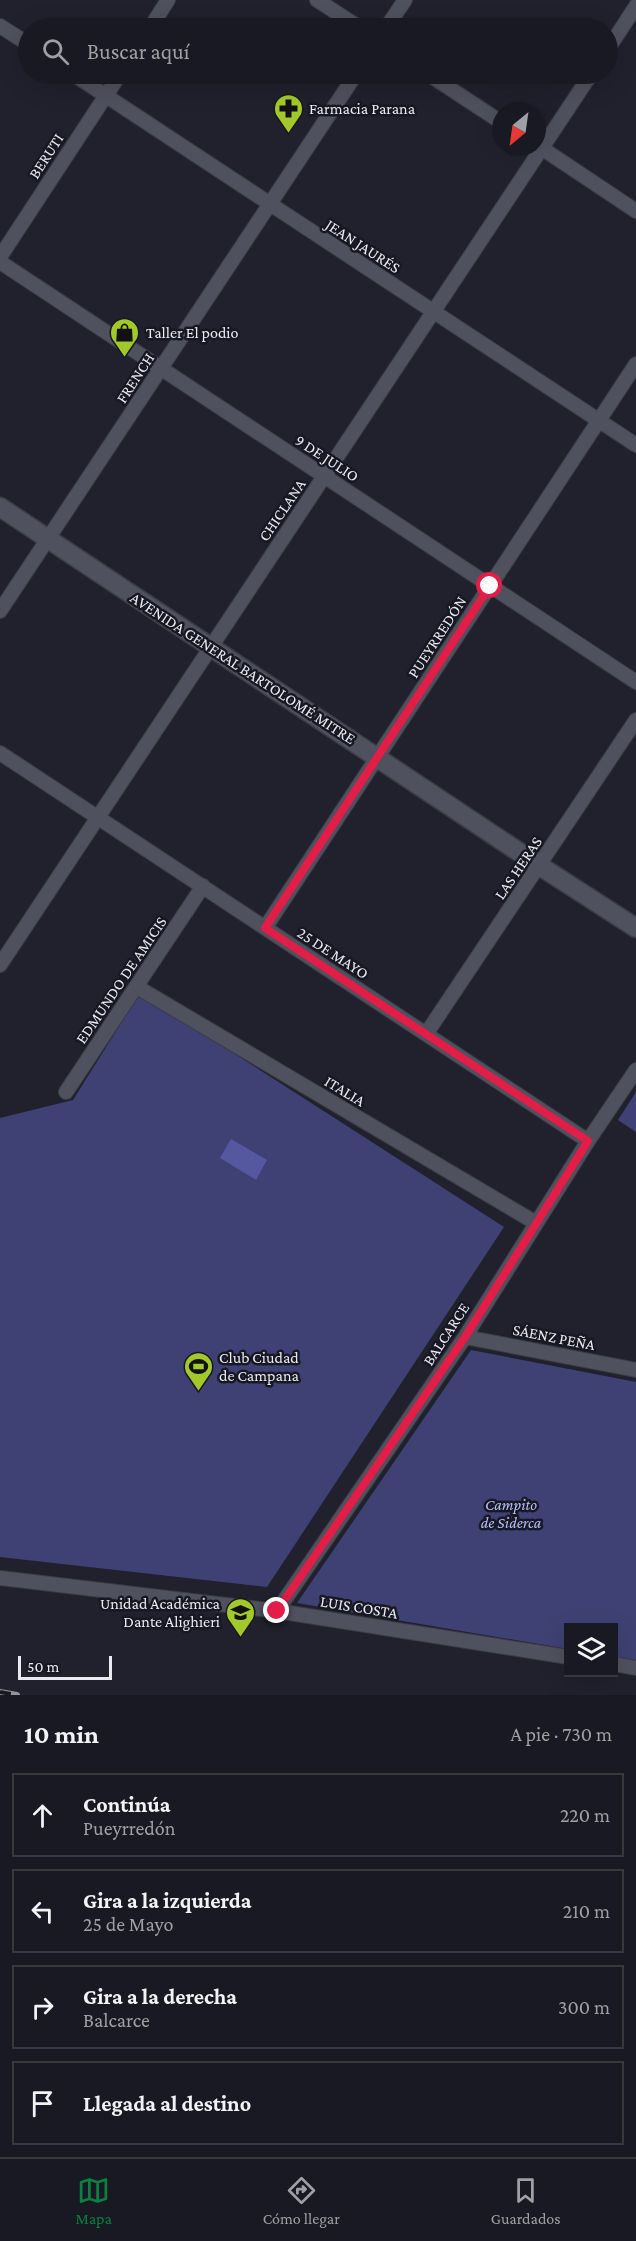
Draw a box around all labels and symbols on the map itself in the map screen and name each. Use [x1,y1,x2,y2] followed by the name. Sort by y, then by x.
[272,92,304,134] pharmacy icon: Farmacia Parana
[309,100,416,117] place label: Farmacia Parana
[492,102,546,156] north arrow
[25,130,67,182] street label: BERUTI
[320,215,403,277] street label: JEAN JAURÉS
[109,316,141,358] shop icon: Taller El podio
[146,324,239,342] place label: Taller El podio
[113,350,157,406] street label: FRENCH
[292,431,362,486] street label: 9 DE JULIO
[255,475,309,544] street label: CHICLANA
[476,572,502,598] route start
[127,589,359,747] street label: AVENIDA GENERAL BARTOLOMÉ MITRE
[404,593,470,681] street label: PUEYRREDÓN
[491,834,545,902] street label: LAS HERAS
[72,913,170,1047] street label: EDMUNDO DE AMICIS
[294,924,372,982] street label: 25 DE MAYO
[322,1072,369,1110] street label: ITALIA
[420,1299,473,1368] street label: BALCARCE
[511,1321,597,1353] street label: SÁENZ PEÑA
[219,1349,299,1385] place label: Club Ciudad de Campana
[182,1350,214,1392] sports icon: Club Ciudad de Campana
[481,1496,542,1531] park label: Campito de Siderca
[319,1592,400,1622] street label: LUIS COSTA
[100,1595,221,1631] place label: Unidad Académica Dante Alighieri
[225,1596,257,1638] school or university icon: Unidad Académica Dante Alighieri
[263,1597,289,1623] route end
[18,1653,112,1680] scale bar

